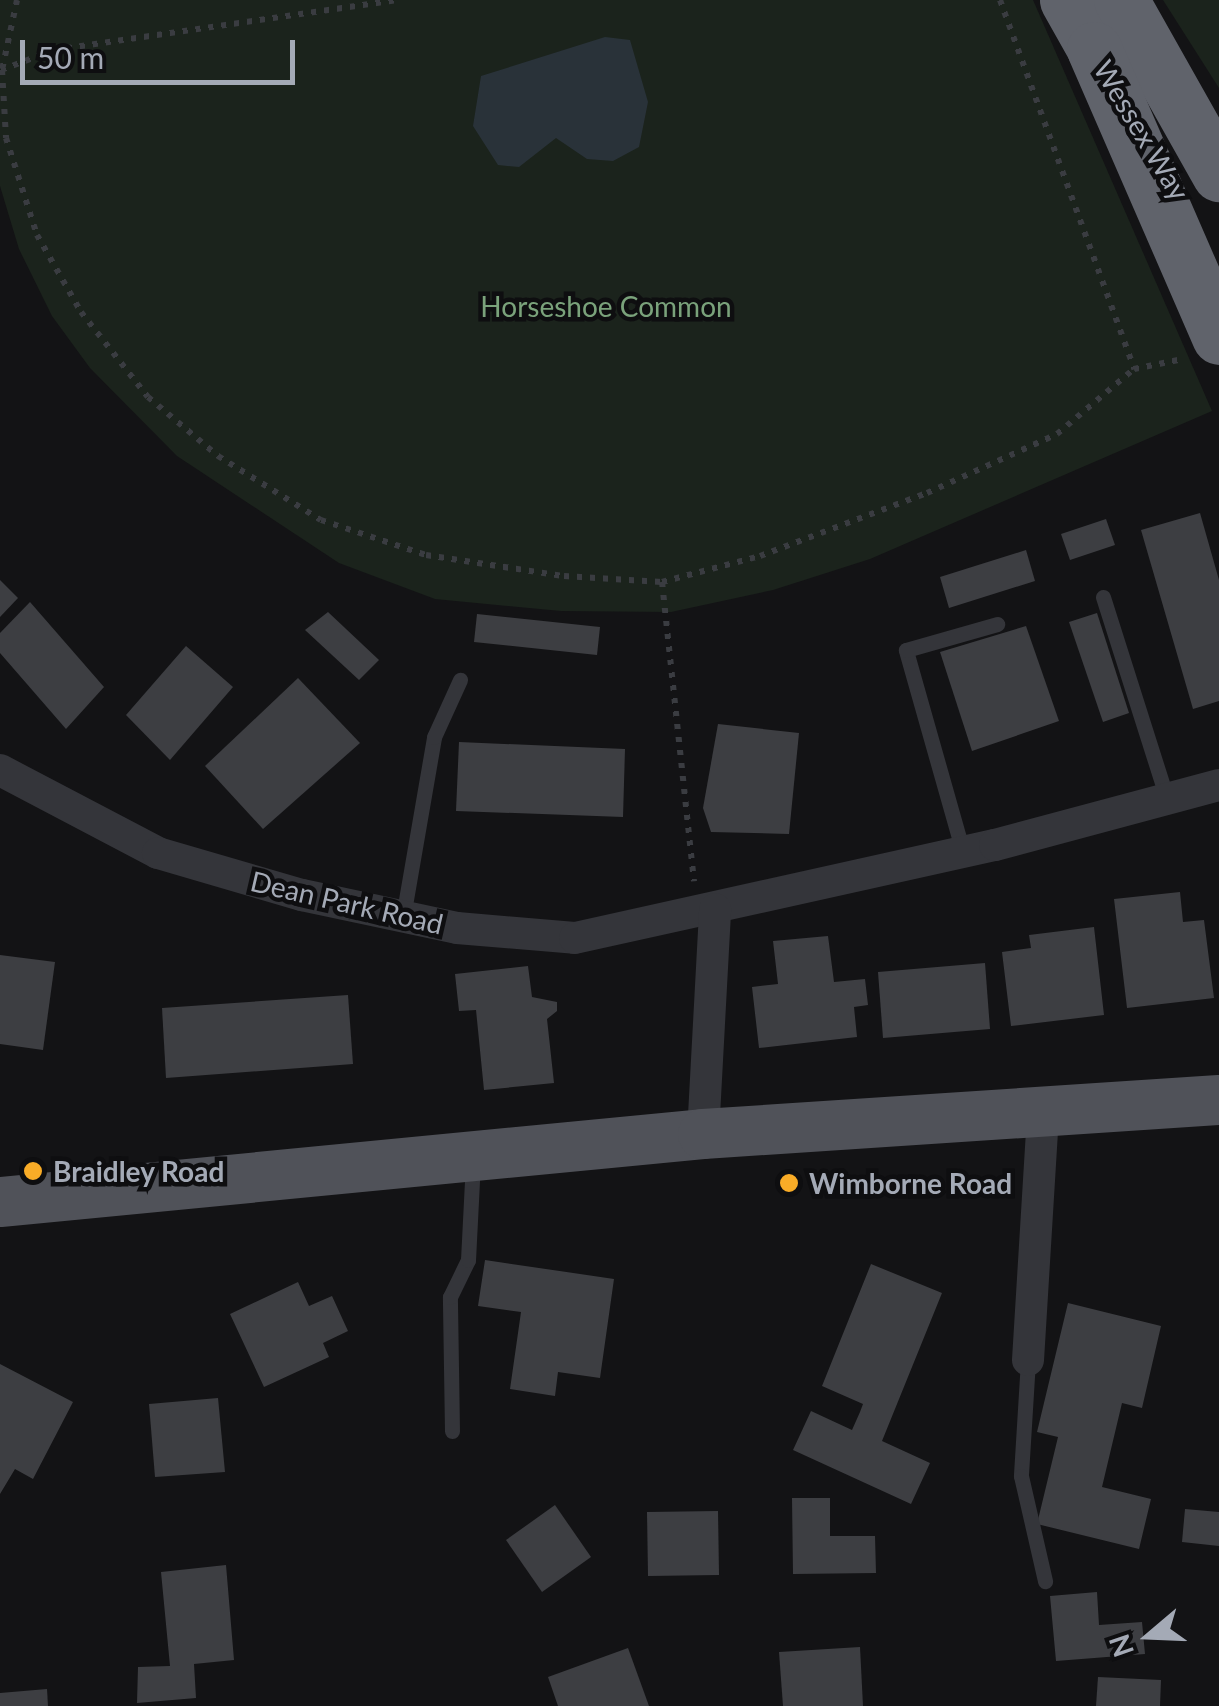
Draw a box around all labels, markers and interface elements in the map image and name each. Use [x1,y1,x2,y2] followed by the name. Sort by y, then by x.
[25,20,300,82] scale bar
[37,39,104,75] text: 50 m
[1087,54,1197,206] street label: Wessex Way
[480,289,732,323] park label: Horseshoe Common
[247,864,447,940] street label: Dean Park Road
[53,1154,225,1188] place label: Braidley Road
[22,1160,44,1182] marker: Braidley Road
[809,1166,1012,1200] place label: Wimborne Road
[778,1172,800,1194] marker: Wimborne Road
[1099,1586,1199,1686] north arrow
[1101,1630,1140,1662] text: N

